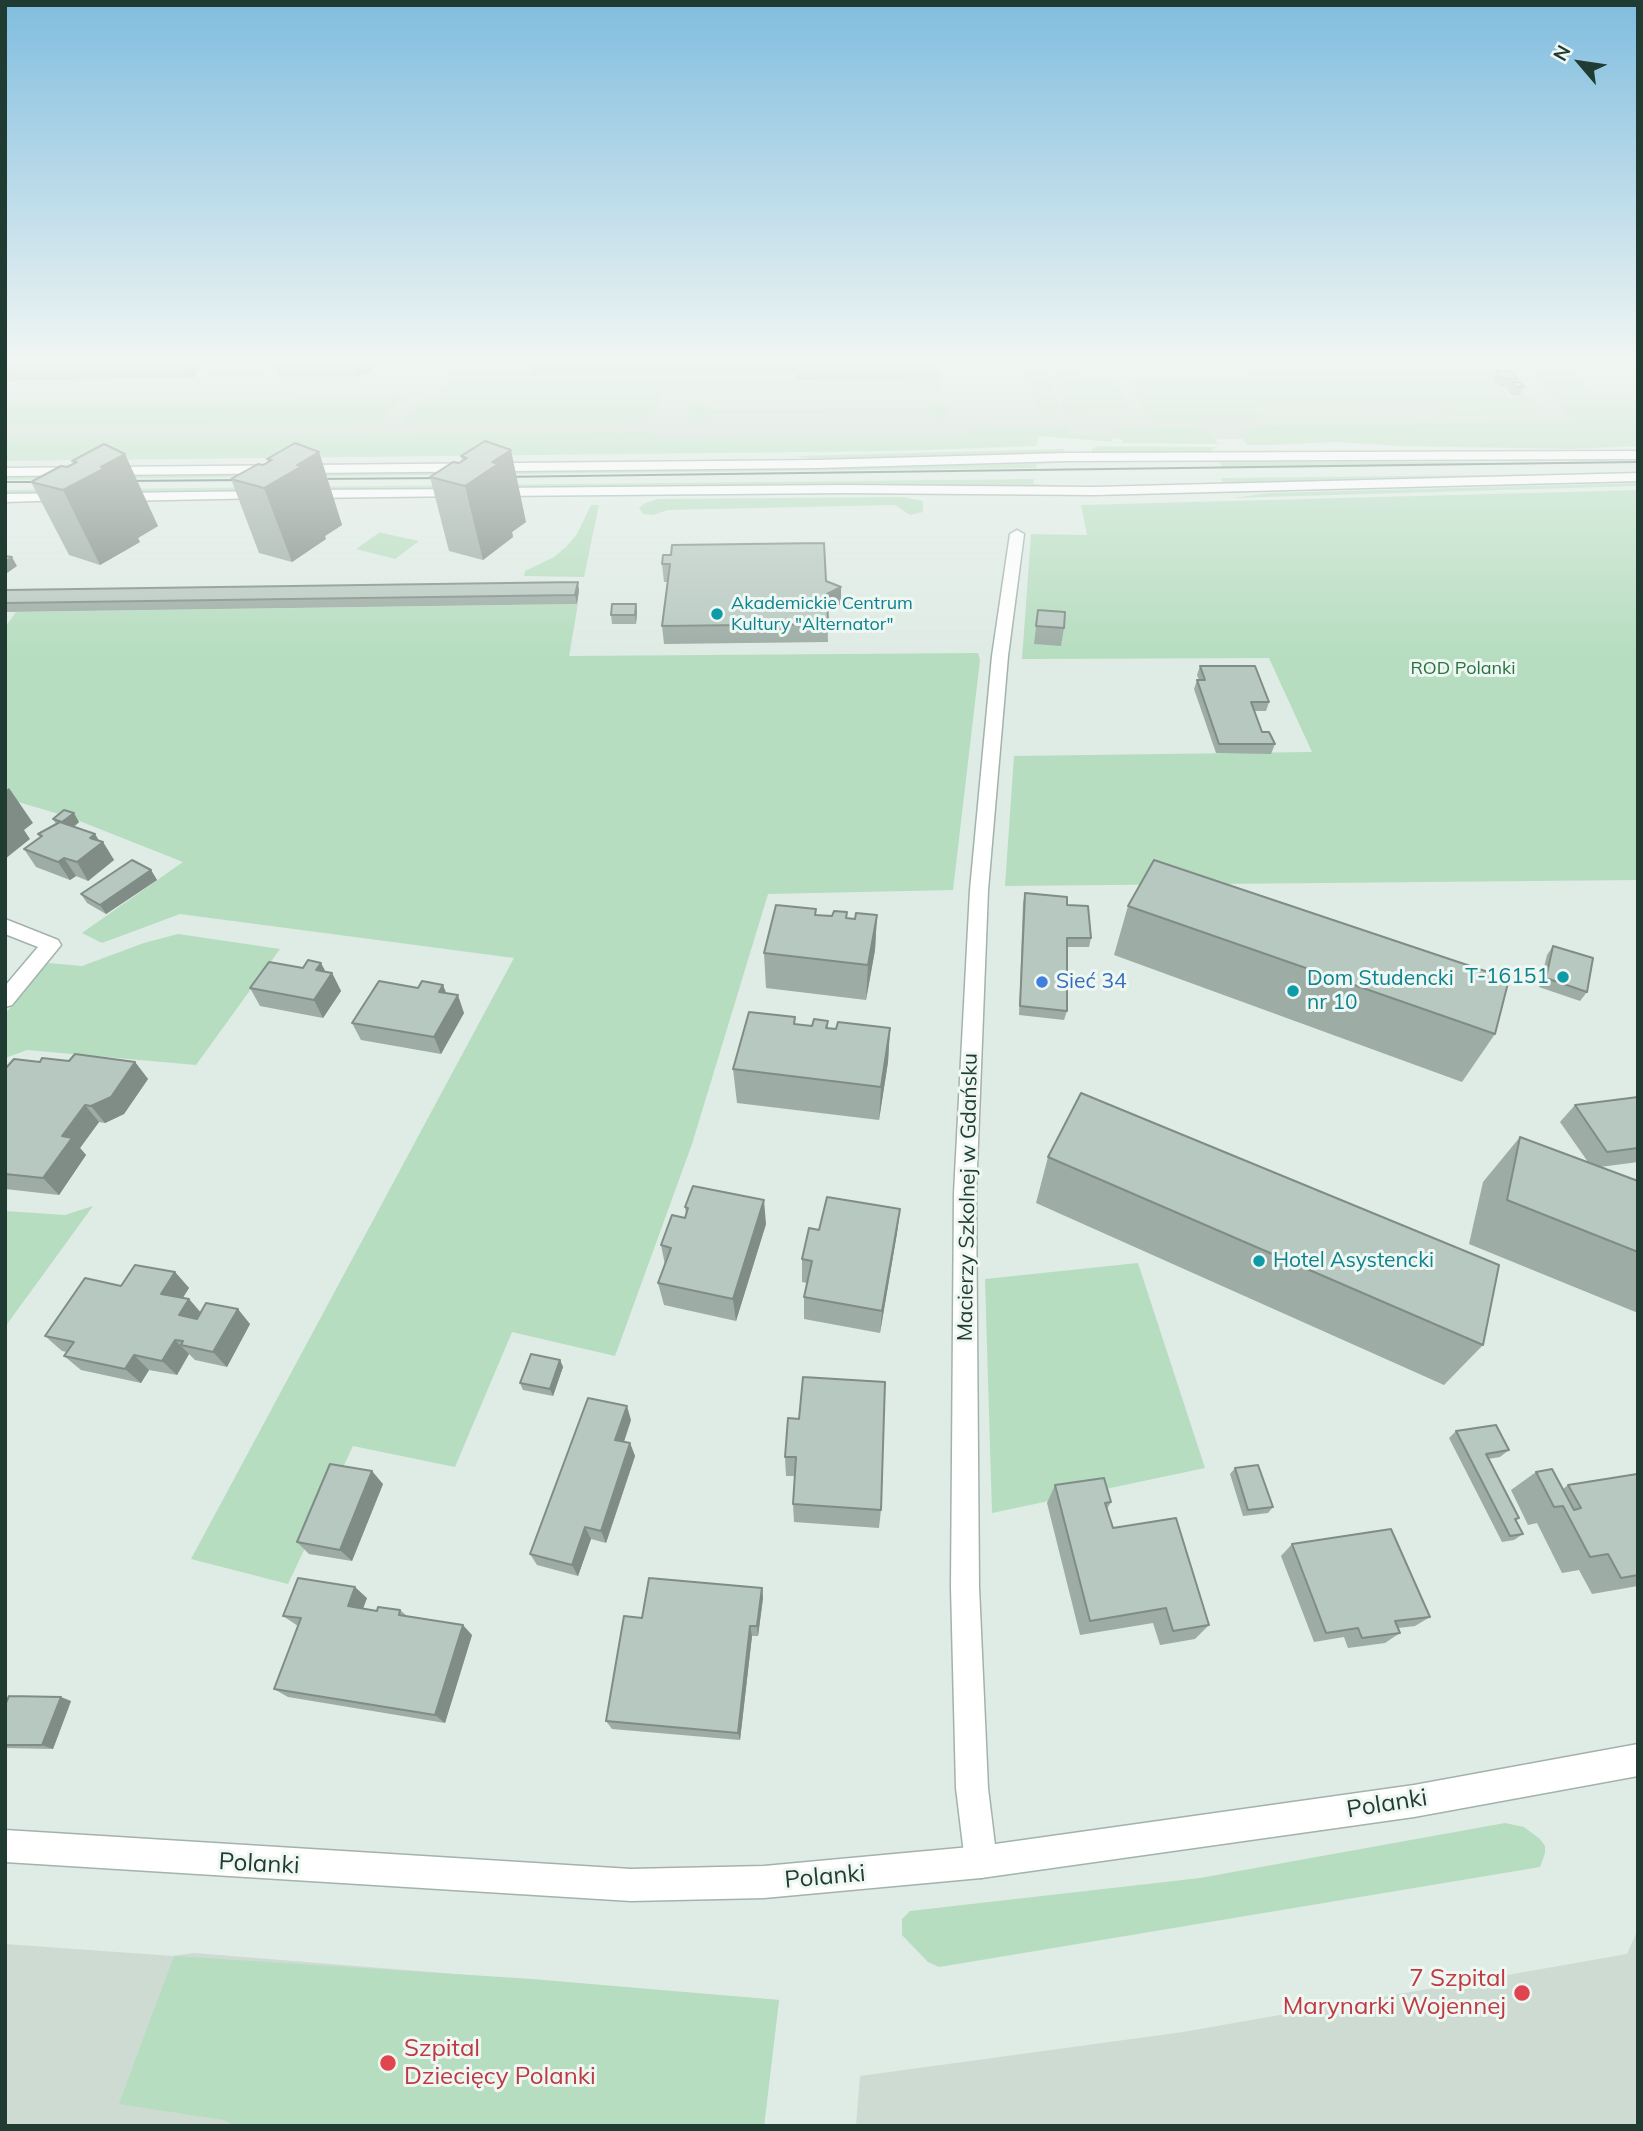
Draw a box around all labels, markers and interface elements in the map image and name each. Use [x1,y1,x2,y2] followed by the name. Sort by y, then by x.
[1545,28,1615,98] north arrow
[1548,41,1576,65] text: N
[731,593,913,636] place label: Akademickie Centrum Kultury "Alternator"
[709,606,725,622] marker: Akademickie Centrum Kultury "Alternator"
[1410,658,1516,680] park label: ROD Polanki
[1465,964,1549,990] place label: T-16151
[1307,966,1454,1016] place label: Dom Studencki nr 10
[1056,969,1127,995] place label: Sieć 34
[1555,969,1571,985] marker: T-16151
[1034,974,1050,990] marker: Sieć 34
[1285,983,1301,999] marker: Dom Studencki nr 10
[953,1053,983,1341] street label: Macierzy Szkolnej w Gdańsku
[1273,1248,1434,1274] place label: Hotel Asystencki
[1251,1253,1267,1269] marker: Hotel Asystencki
[1345,1783,1429,1825] street label: Polanki
[218,1847,300,1881] street label: Polanki
[783,1859,867,1895] street label: Polanki
[1283,1965,1506,2021] place label: 7 Szpital Marynarki Wojennej
[1512,1983,1532,2003] marker: 7 Szpital Marynarki Wojennej
[404,2035,596,2091] place label: Szpital Dziecięcy Polanki
[378,2053,398,2073] marker: Szpital Dziecięcy Polanki

